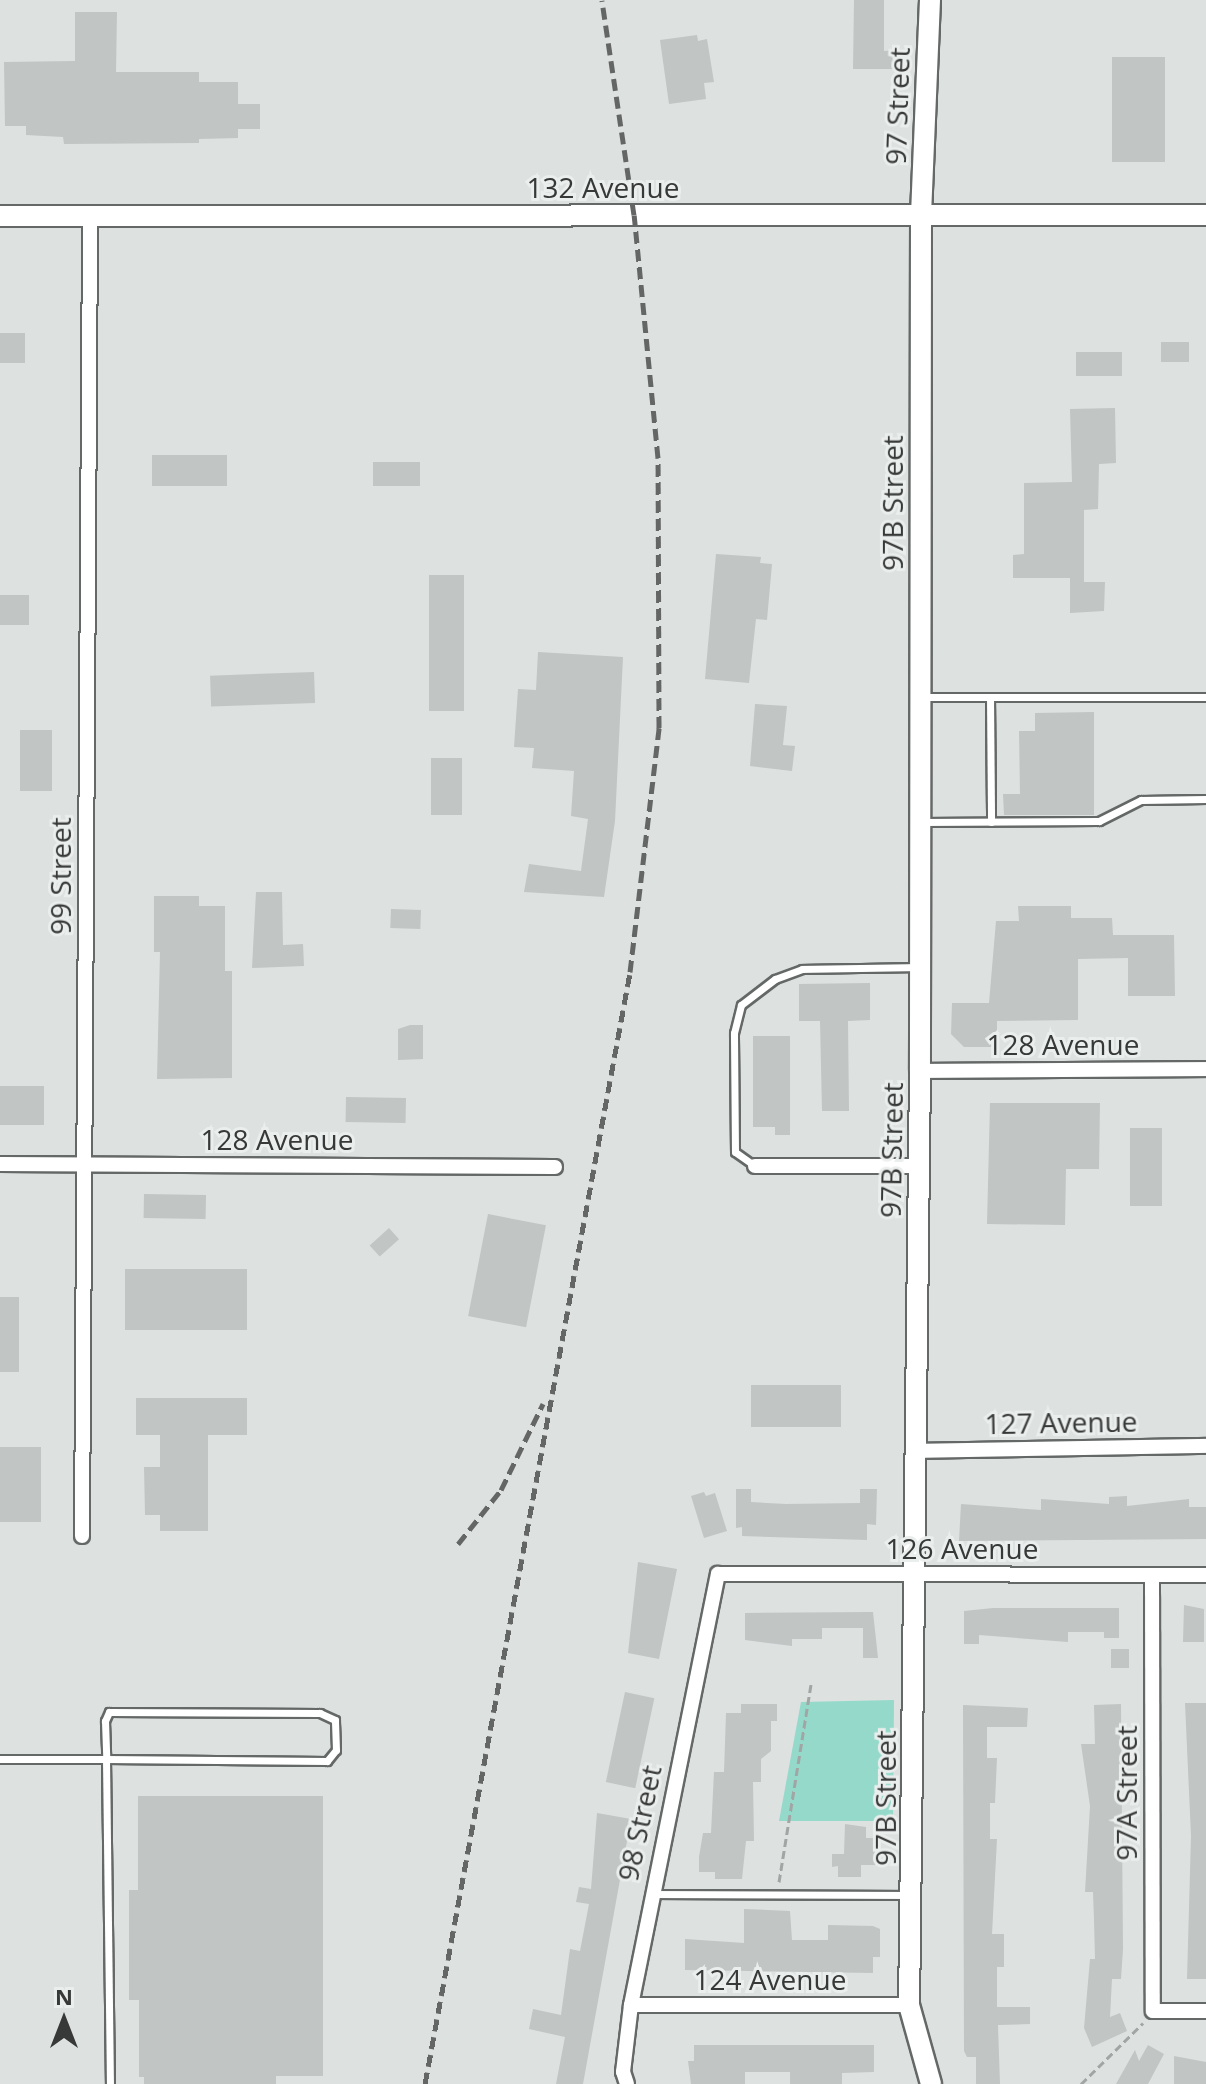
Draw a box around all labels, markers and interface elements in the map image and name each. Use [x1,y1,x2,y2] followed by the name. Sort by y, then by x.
[878,47,916,165] street label: 97 Street
[527,170,679,204] street label: 132 Avenue
[875,435,909,571] street label: 97B Street
[43,817,77,935] street label: 99 Street
[987,1027,1139,1061] street label: 128 Avenue
[873,1082,909,1218] street label: 97B Street
[201,1122,353,1156] street label: 128 Avenue
[984,1404,1138,1440] street label: 127 Avenue
[886,1531,1038,1565] street label: 126 Avenue
[1109,1725,1143,1861] street label: 97A Street
[868,1730,902,1866] street label: 97B Street
[610,1762,668,1884] street label: 98 Street
[694,1962,846,1996] street label: 124 Avenue
[24,1980,104,2060] north arrow
[55,1981,73,2011] text: N

